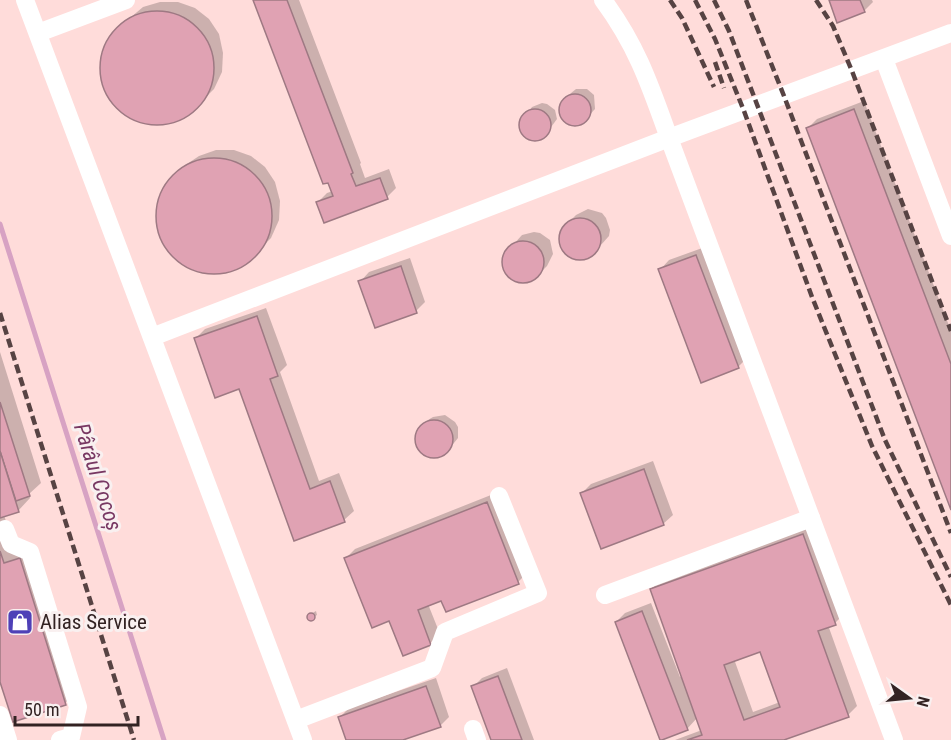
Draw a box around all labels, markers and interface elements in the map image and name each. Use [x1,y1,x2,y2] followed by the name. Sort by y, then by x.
[68,420,127,534] water label: Pârâul Cocoș
[5,607,35,637] shop icon: Alias Service
[40,610,147,634] place label: Alias Service
[879,668,939,728] north arrow
[15,689,138,727] scale bar
[913,695,933,709] text: N
[24,699,59,720] text: 50 m

